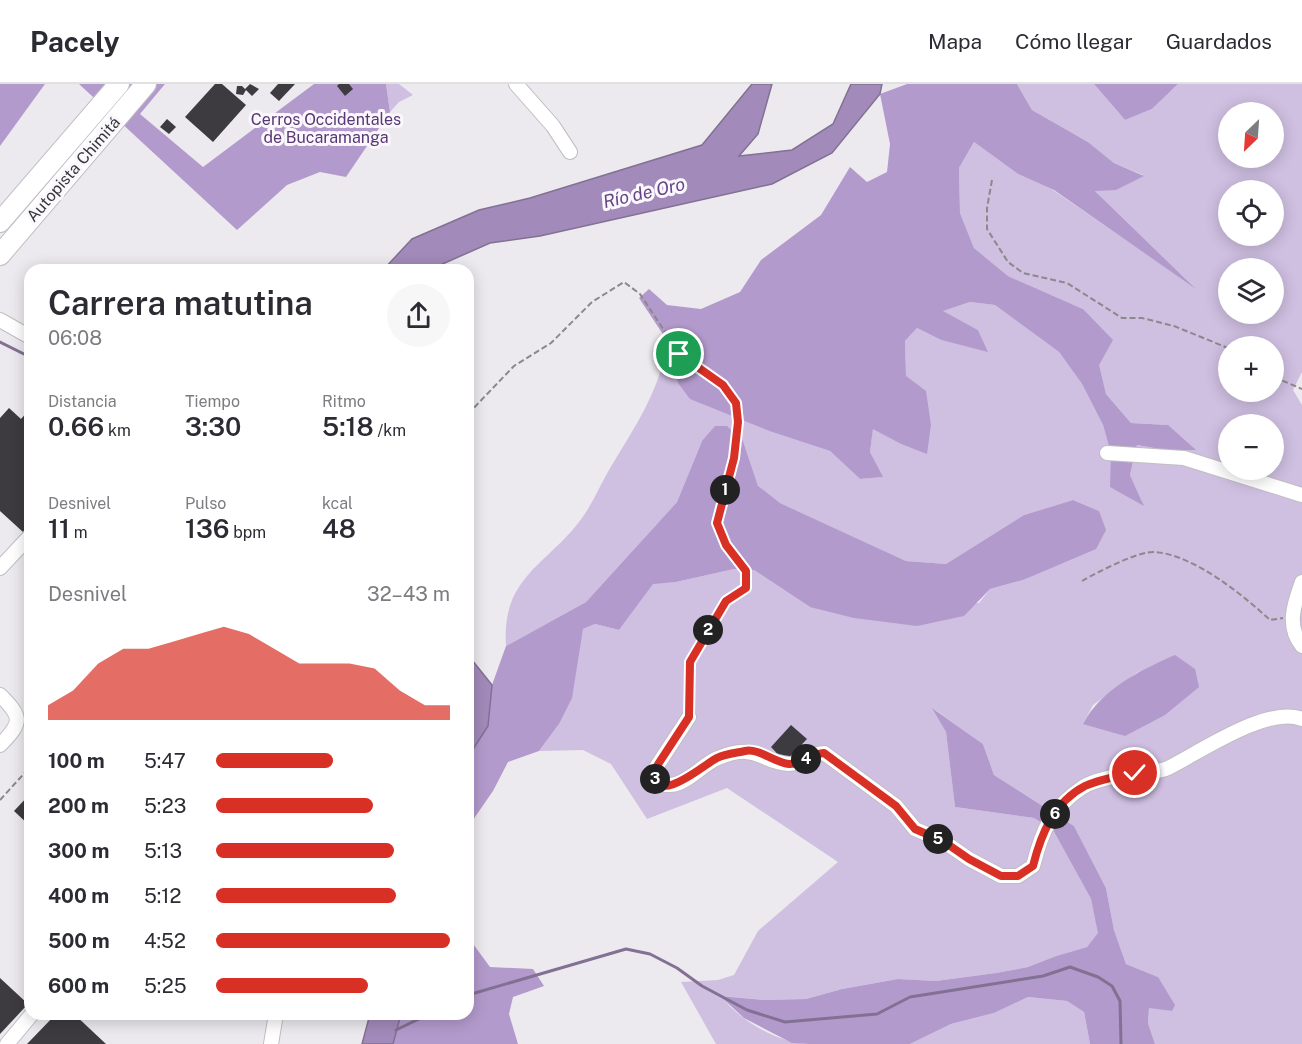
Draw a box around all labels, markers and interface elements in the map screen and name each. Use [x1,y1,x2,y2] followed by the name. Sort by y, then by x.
[30,25,119,58] text: Pacely
[928,29,982,54] text: Mapa
[1015,29,1133,54] text: Cómo llegar
[1166,29,1272,54] text: Guardados
[1218,102,1284,168] north arrow
[1218,102,1284,480] map controls
[251,110,401,147] park label: Cerros Occidentales de Bucaramanga
[23,113,124,226] street label: Autopista Chimitá
[601,173,687,212] water label: Río de Oro
[1218,180,1284,246] button: locate
[1218,258,1284,324] button: layers
[48,284,313,322] text: Carrera matutina
[387,284,450,347] button: share
[48,326,102,350] text: 06:08
[653,328,704,379] pin
[1218,336,1284,402] button: +
[662,337,695,370] icon: arrive
[48,392,117,411] text: Distancia
[185,392,240,411] text: Tiempo
[322,392,366,411] text: Ritmo
[48,411,104,442] text: 0.66
[185,411,241,442] text: 3:30
[322,411,374,442] text: 5:18
[1218,414,1284,480] button: −
[104,421,131,440] text: km
[374,421,406,440] text: /km
[710,475,740,505] pin: 1
[722,480,728,499] text: 1
[48,494,111,513] text: Desnivel
[185,494,226,513] text: Pulso
[322,494,353,513] text: kcal
[48,513,70,544] text: 11
[185,513,229,544] text: 136
[322,513,356,544] text: 48
[70,523,88,542] text: m
[229,523,266,542] text: bpm
[48,582,127,606] text: Desnivel
[367,582,450,606] text: 32–43 m
[693,615,723,645] pin: 2
[703,620,713,639] text: 2
[791,744,821,774] pin: 4
[1109,747,1160,798] pin
[48,749,105,773] text: 100 m
[144,749,186,773] text: 5:47
[801,749,811,768] text: 4
[1118,756,1151,789] icon: check
[640,764,670,794] pin: 3
[650,769,660,788] text: 3
[48,794,109,818] text: 200 m
[144,794,186,818] text: 5:23
[1040,799,1070,829] pin: 6
[1050,804,1060,823] text: 6
[923,824,953,854] pin: 5
[933,829,943,848] text: 5
[48,839,109,863] text: 300 m
[144,839,182,863] text: 5:13
[48,884,109,908] text: 400 m
[144,884,181,908] text: 5:12
[48,929,110,953] text: 500 m
[144,929,186,953] text: 4:52
[48,974,109,998] text: 600 m
[144,974,186,998] text: 5:25

